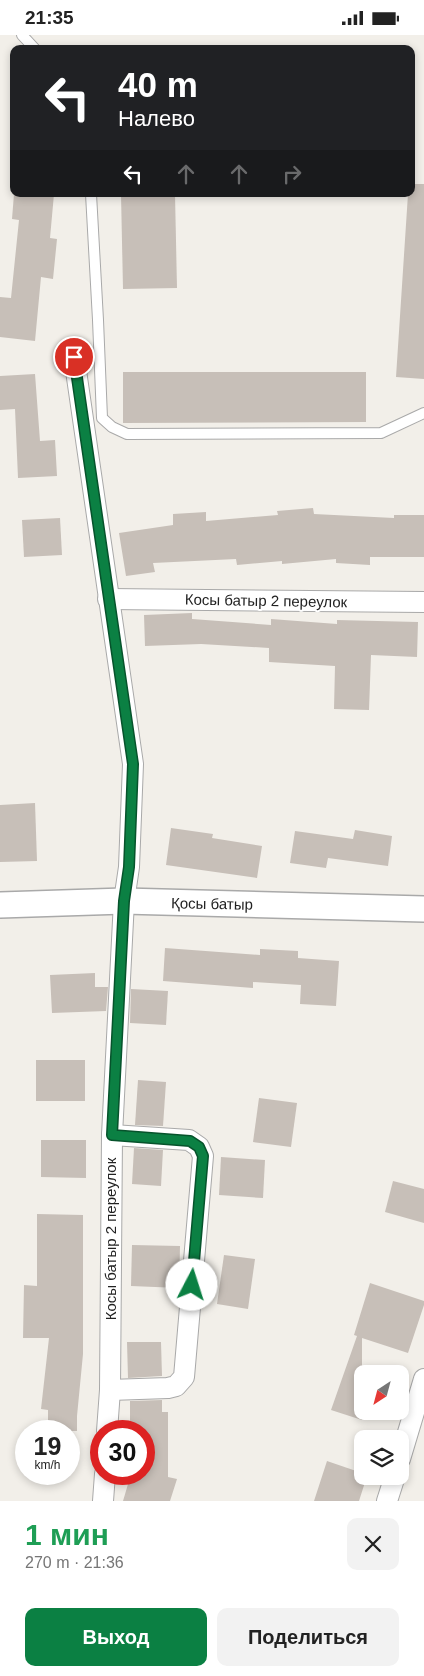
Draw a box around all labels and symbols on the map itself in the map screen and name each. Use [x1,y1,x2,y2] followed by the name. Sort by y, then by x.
[53,336,95,378] pin
[185,591,348,610] street label: Косы батыр 2 переулок
[171,894,253,913] street label: Қосы батыр
[102,1157,119,1320] street label: Косы батыр 2 переулок
[165,1258,217,1310] position arrow
[354,1365,409,1420] north arrow
[90,1420,155,1485] speed limit sign: 30

